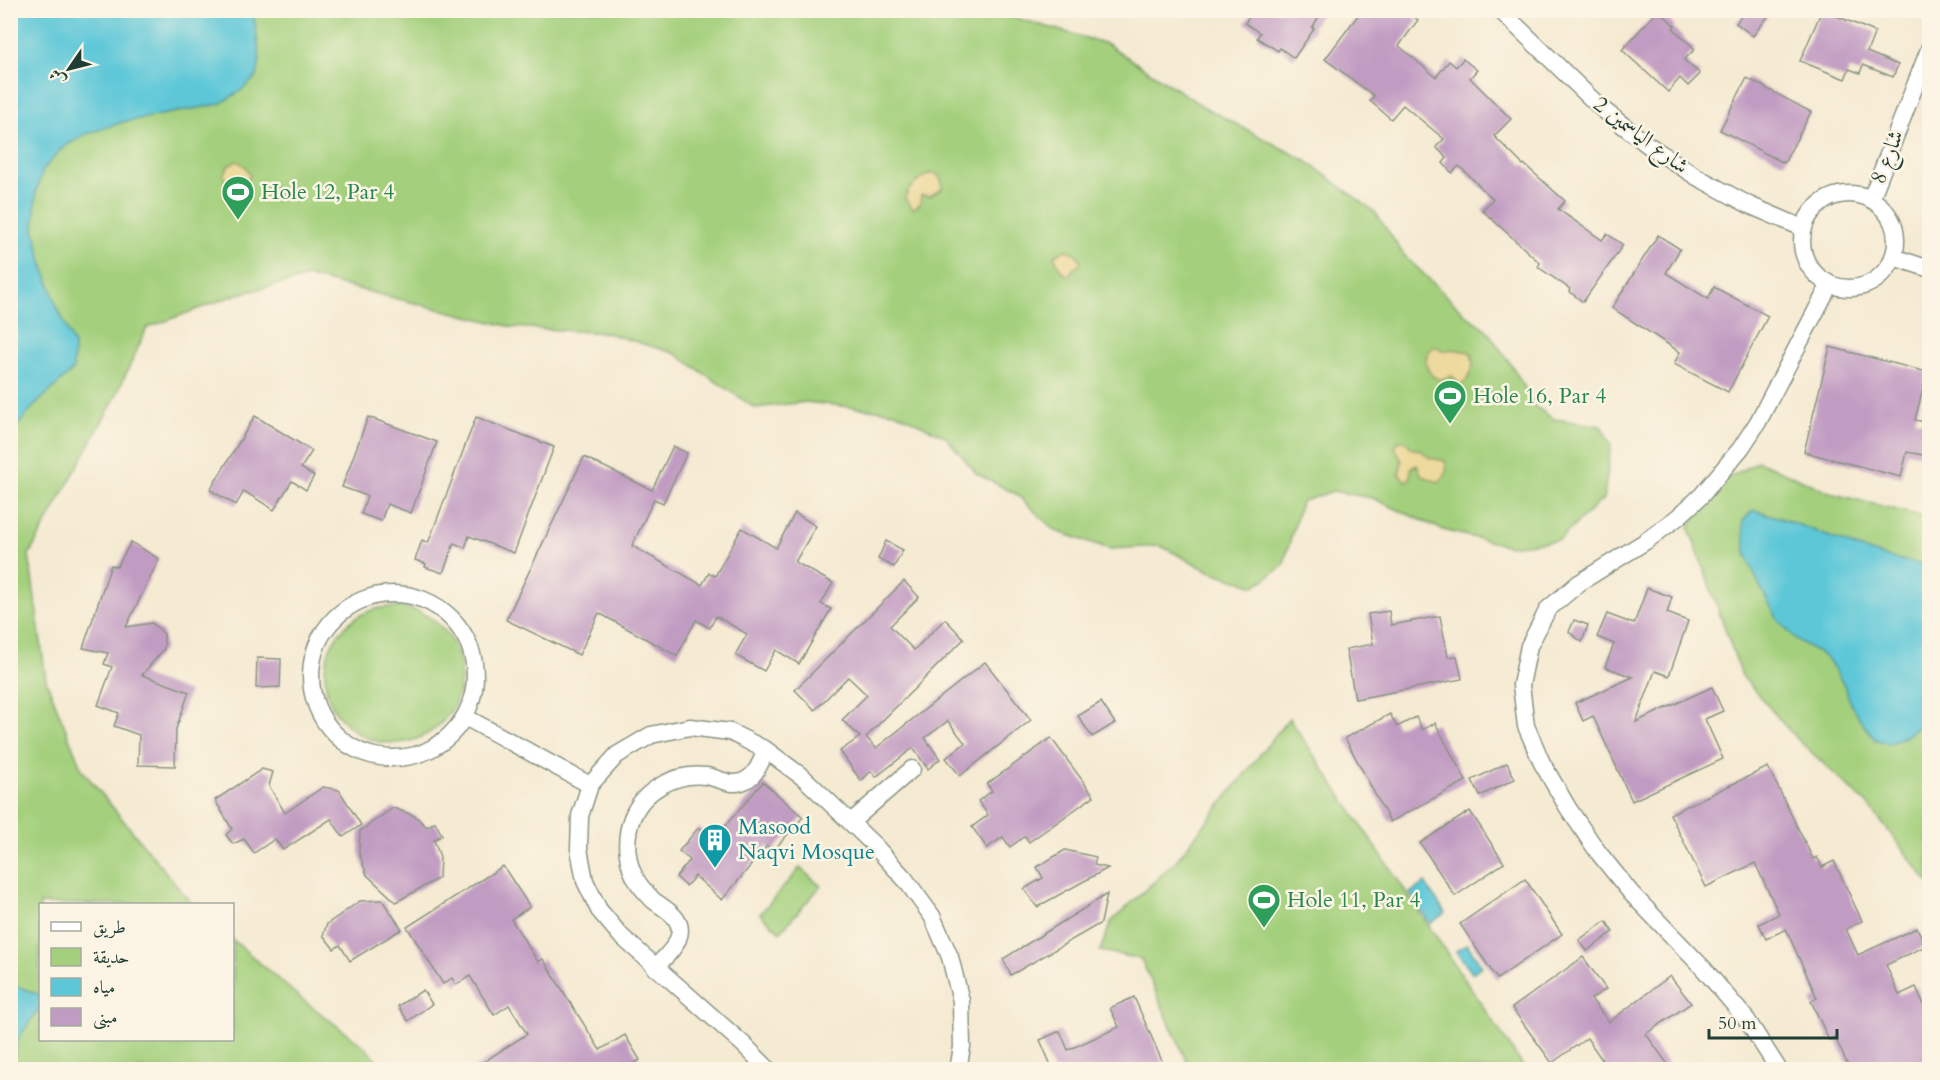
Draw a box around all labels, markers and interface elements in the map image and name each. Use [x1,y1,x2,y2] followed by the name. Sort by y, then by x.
[39,39,99,99] north arrow
[44,64,71,90] text: ش
[1585,89,1695,183] street label: شارع الياسمين 2
[1863,126,1914,189] street label: شارع 8
[220,174,256,221] sports icon: Hole 12, Par 4
[261,177,395,207] place label: Hole 12, Par 4
[1432,378,1468,425] sports icon: Hole 16, Par 4
[1473,381,1607,411] place label: Hole 16, Par 4
[738,812,875,867] place label: Masood Naqvi Mosque
[697,822,733,869] building icon: Masood Naqvi Mosque
[1246,882,1282,929] sports icon: Hole 11, Par 4
[1287,885,1421,915] place label: Hole 11, Par 4
[39,903,234,1041] legend
[93,915,126,940] text: طريق
[93,945,129,970] text: حديقة
[93,975,115,1000] text: مياه
[1709,1002,1836,1040] scale bar
[93,1005,118,1030] text: مبنى
[1718,1011,1757,1036] text: 50 m

